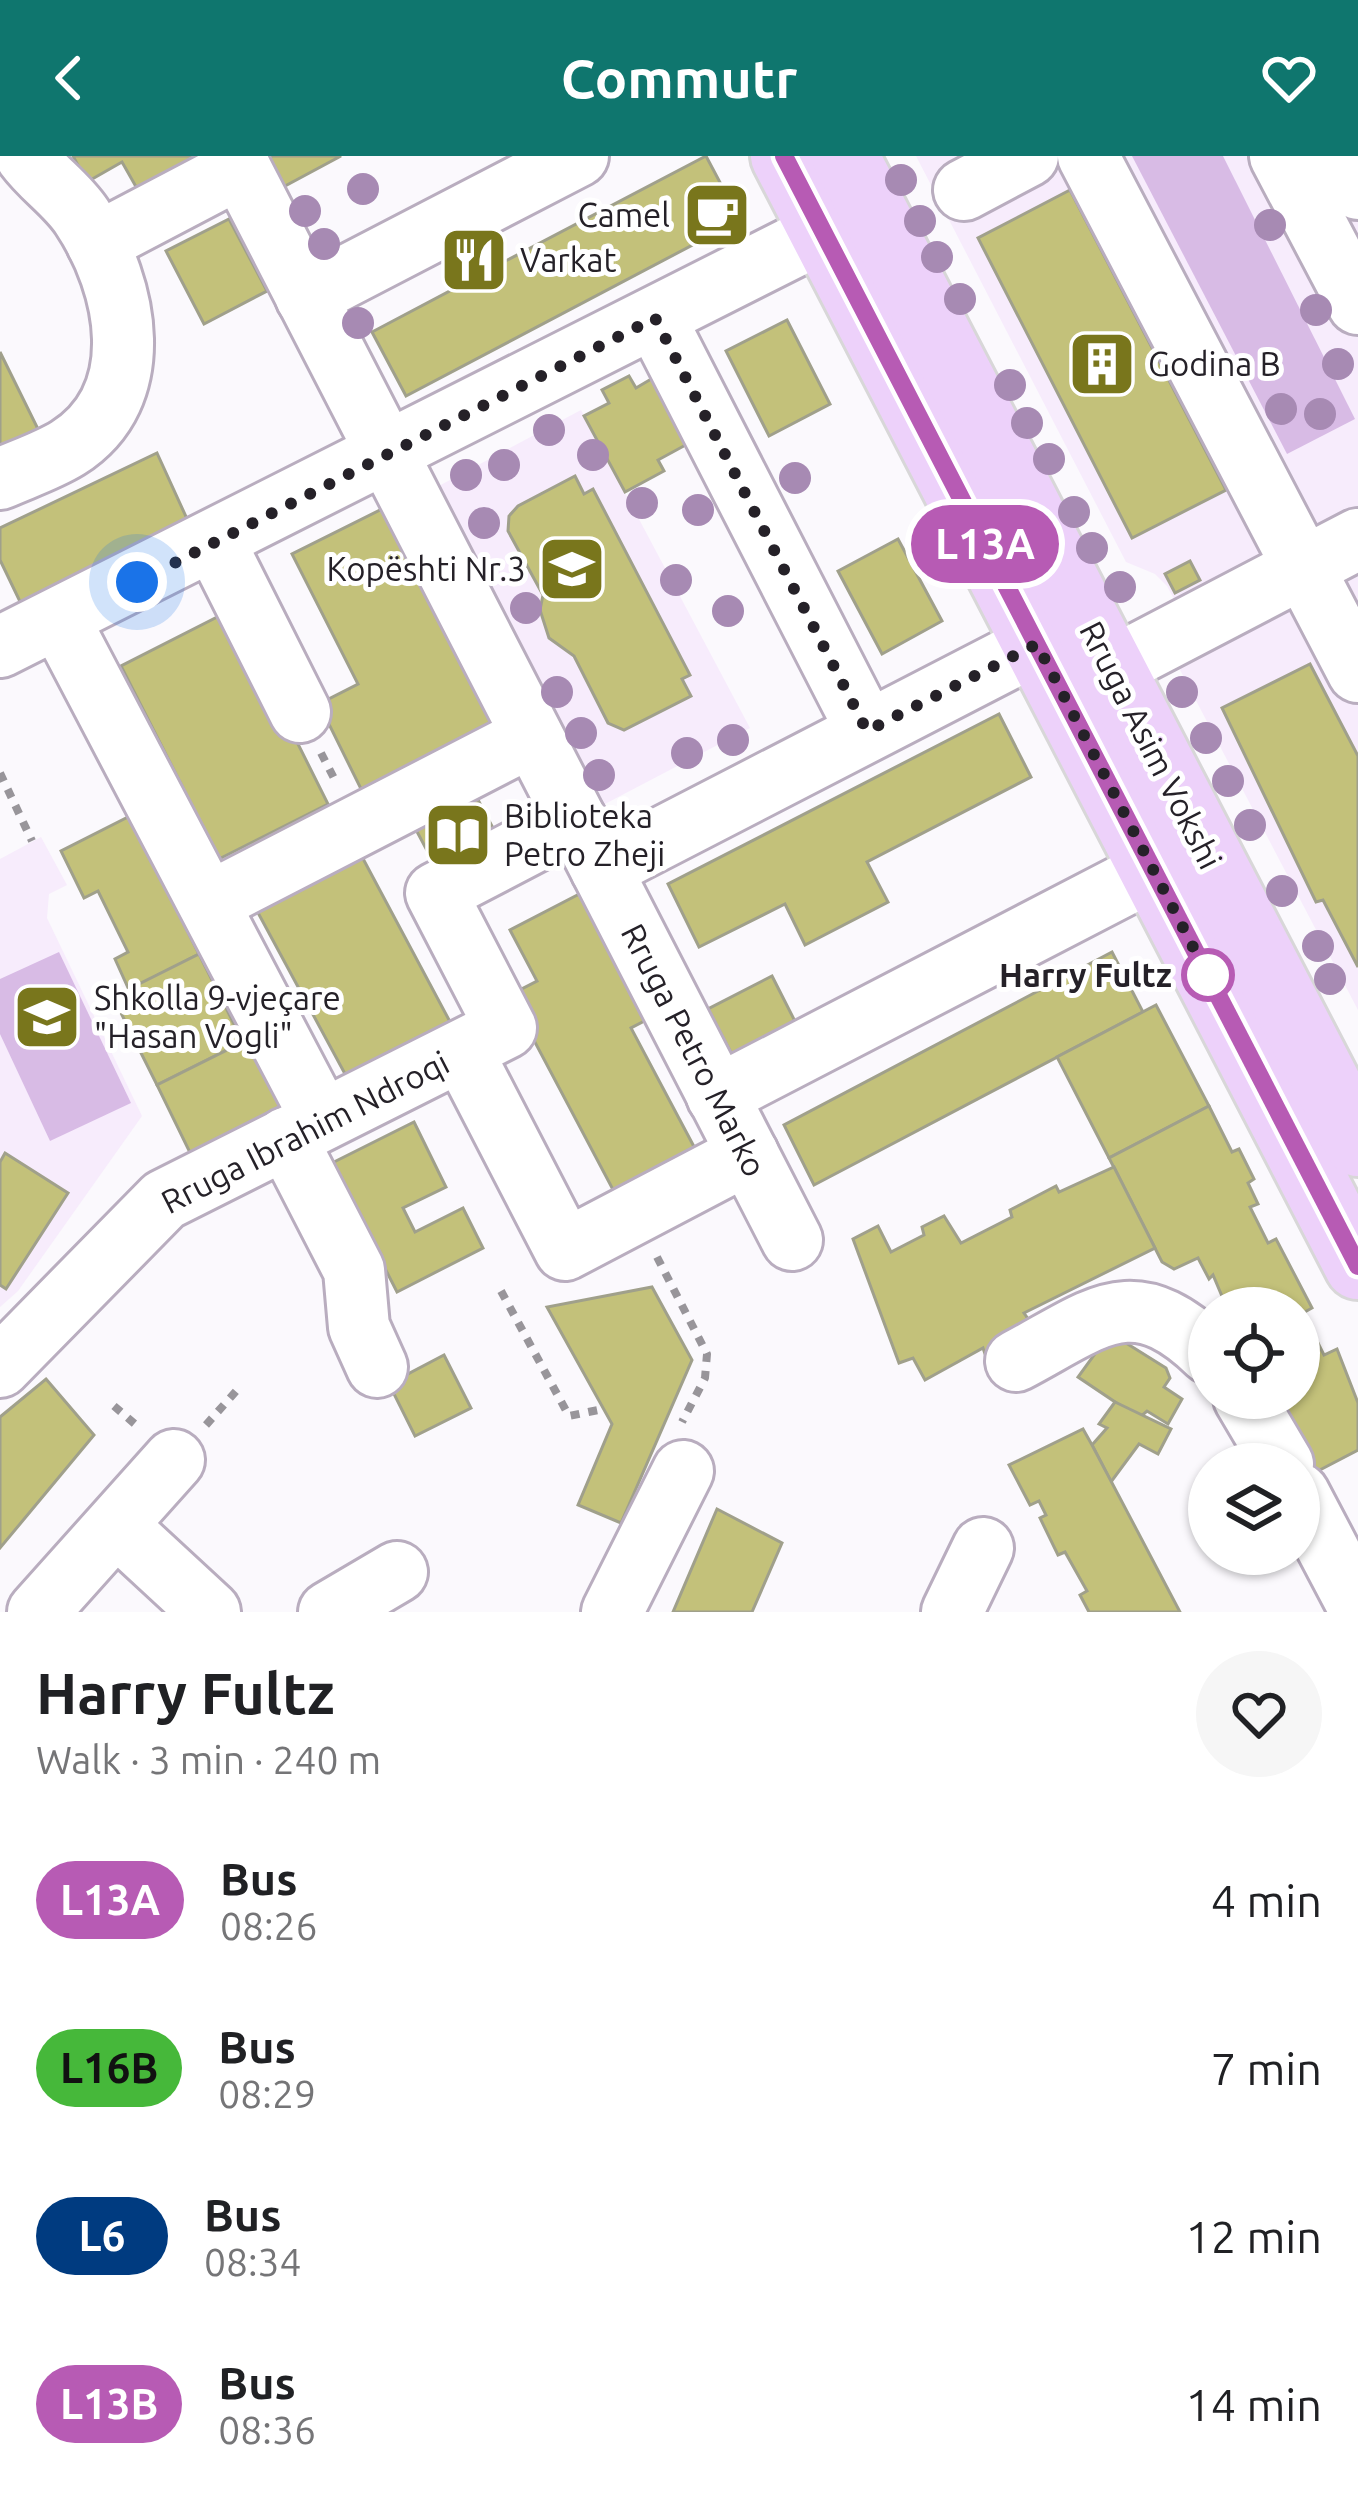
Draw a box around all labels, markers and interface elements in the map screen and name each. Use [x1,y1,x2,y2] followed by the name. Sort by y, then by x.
[36,45,102,111] icon: back
[1256,45,1322,111] icon: heart
[561,48,797,108] text: Commutr
[682,180,752,250] cafe icon: Camel
[577,196,670,233] place label: Camel
[439,225,509,295] restaurant icon: Varkat
[520,241,616,278] place label: Varkat
[1067,329,1137,399] building icon: Godina B
[1148,345,1281,382] place label: Godina B
[901,505,1069,583] line badge: L13A
[935,520,1035,567] text: L13A
[537,534,607,604] school or university icon: Kopështi Nr.3
[327,550,526,587] place label: Kopështi Nr.3
[107,552,167,612] your location
[1073,615,1230,875] street label: Rruga Asim Vokshi
[504,797,665,872] place label: Biblioteka Petro Zheji
[423,800,493,870] library icon: Biblioteka Petro Zheji
[615,917,774,1182] street label: Rruga Petro Marko
[1183,950,1233,1000] marker: Harry Fultz
[999,956,1172,993] place label: Harry Fultz
[94,979,341,1054] place label: Shkolla 9-vjeçare "Hasan Vogli"
[12,982,82,1052] school or university icon: Shkolla 9-vjeçare "Hasan Vogli"
[155,1043,455,1220] street label: Rruga Ibrahim Ndroqi
[1188,1287,1320,1575] map controls
[1188,1287,1320,1419] button: locate
[1188,1443,1320,1575] button: layers
[1196,1651,1322,1777] button: heart
[36,1661,335,1725] text: Harry Fultz
[36,1738,381,1781] text: Walk · 3 min · 240 m
[220,1853,297,1904] text: Bus
[1211,1875,1322,1926] text: 4 min
[60,1876,160,1923] text: L13A
[220,1904,318,1947] text: 08:26
[218,2021,296,2072] text: Bus
[1211,2043,1322,2094] text: 7 min
[60,2044,158,2091] text: L16B
[218,2072,316,2115] text: 08:29
[204,2189,281,2240] text: Bus
[1185,2211,1322,2262] text: 12 min
[79,2212,125,2259] text: L6
[204,2240,302,2283] text: 08:34
[218,2357,296,2408] text: Bus
[1185,2379,1322,2430] text: 14 min
[60,2380,158,2427] text: L13B
[218,2408,316,2451] text: 08:36

